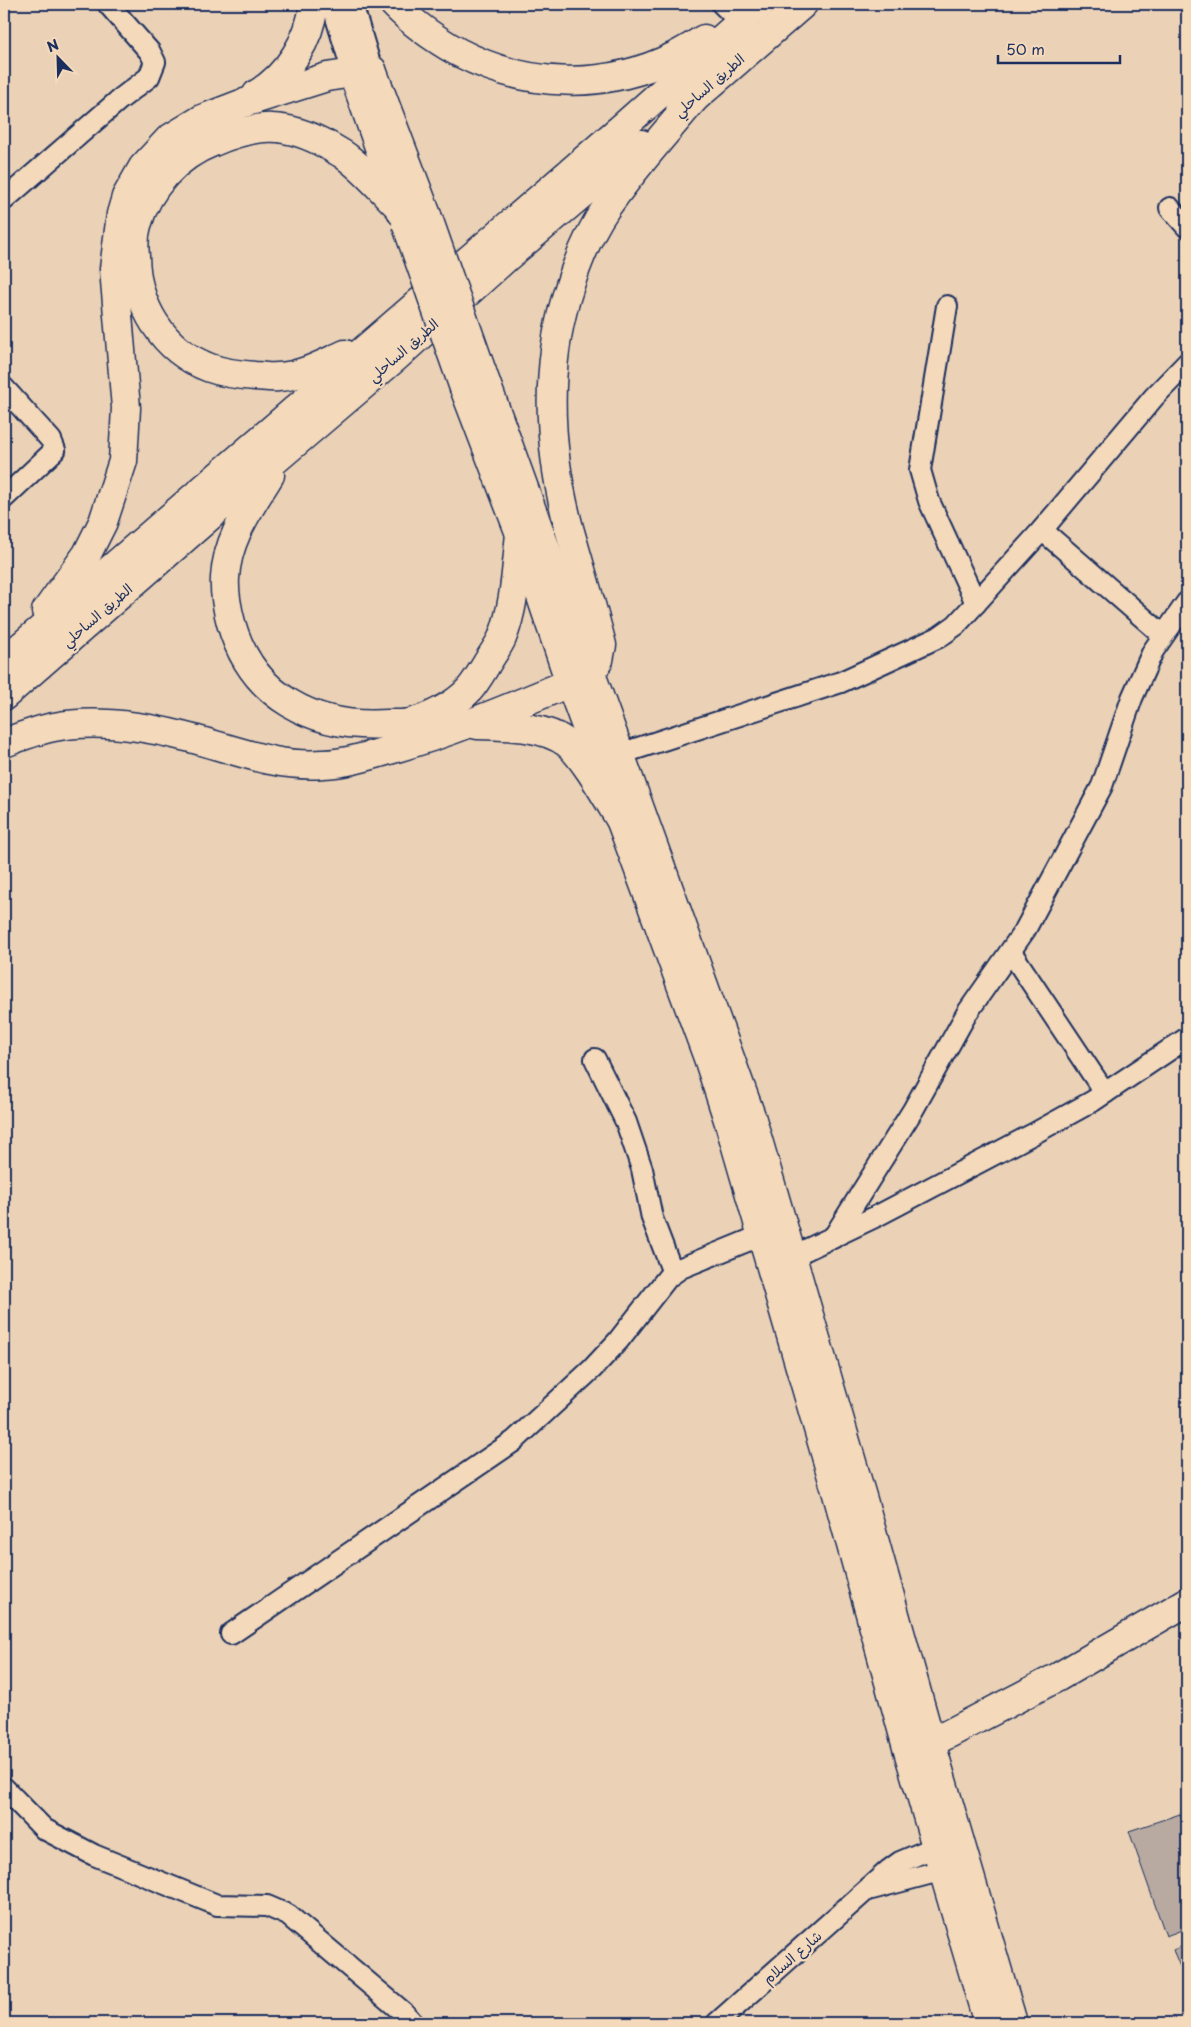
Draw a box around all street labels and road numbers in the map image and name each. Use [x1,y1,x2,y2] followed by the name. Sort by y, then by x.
[669,48,751,124] street label: الطريق الساحلي
[363,313,445,389] street label: الطريق الساحلي
[57,578,139,654] street label: الطريق الساحلي
[758,1925,827,1989] street label: شارع السلام

